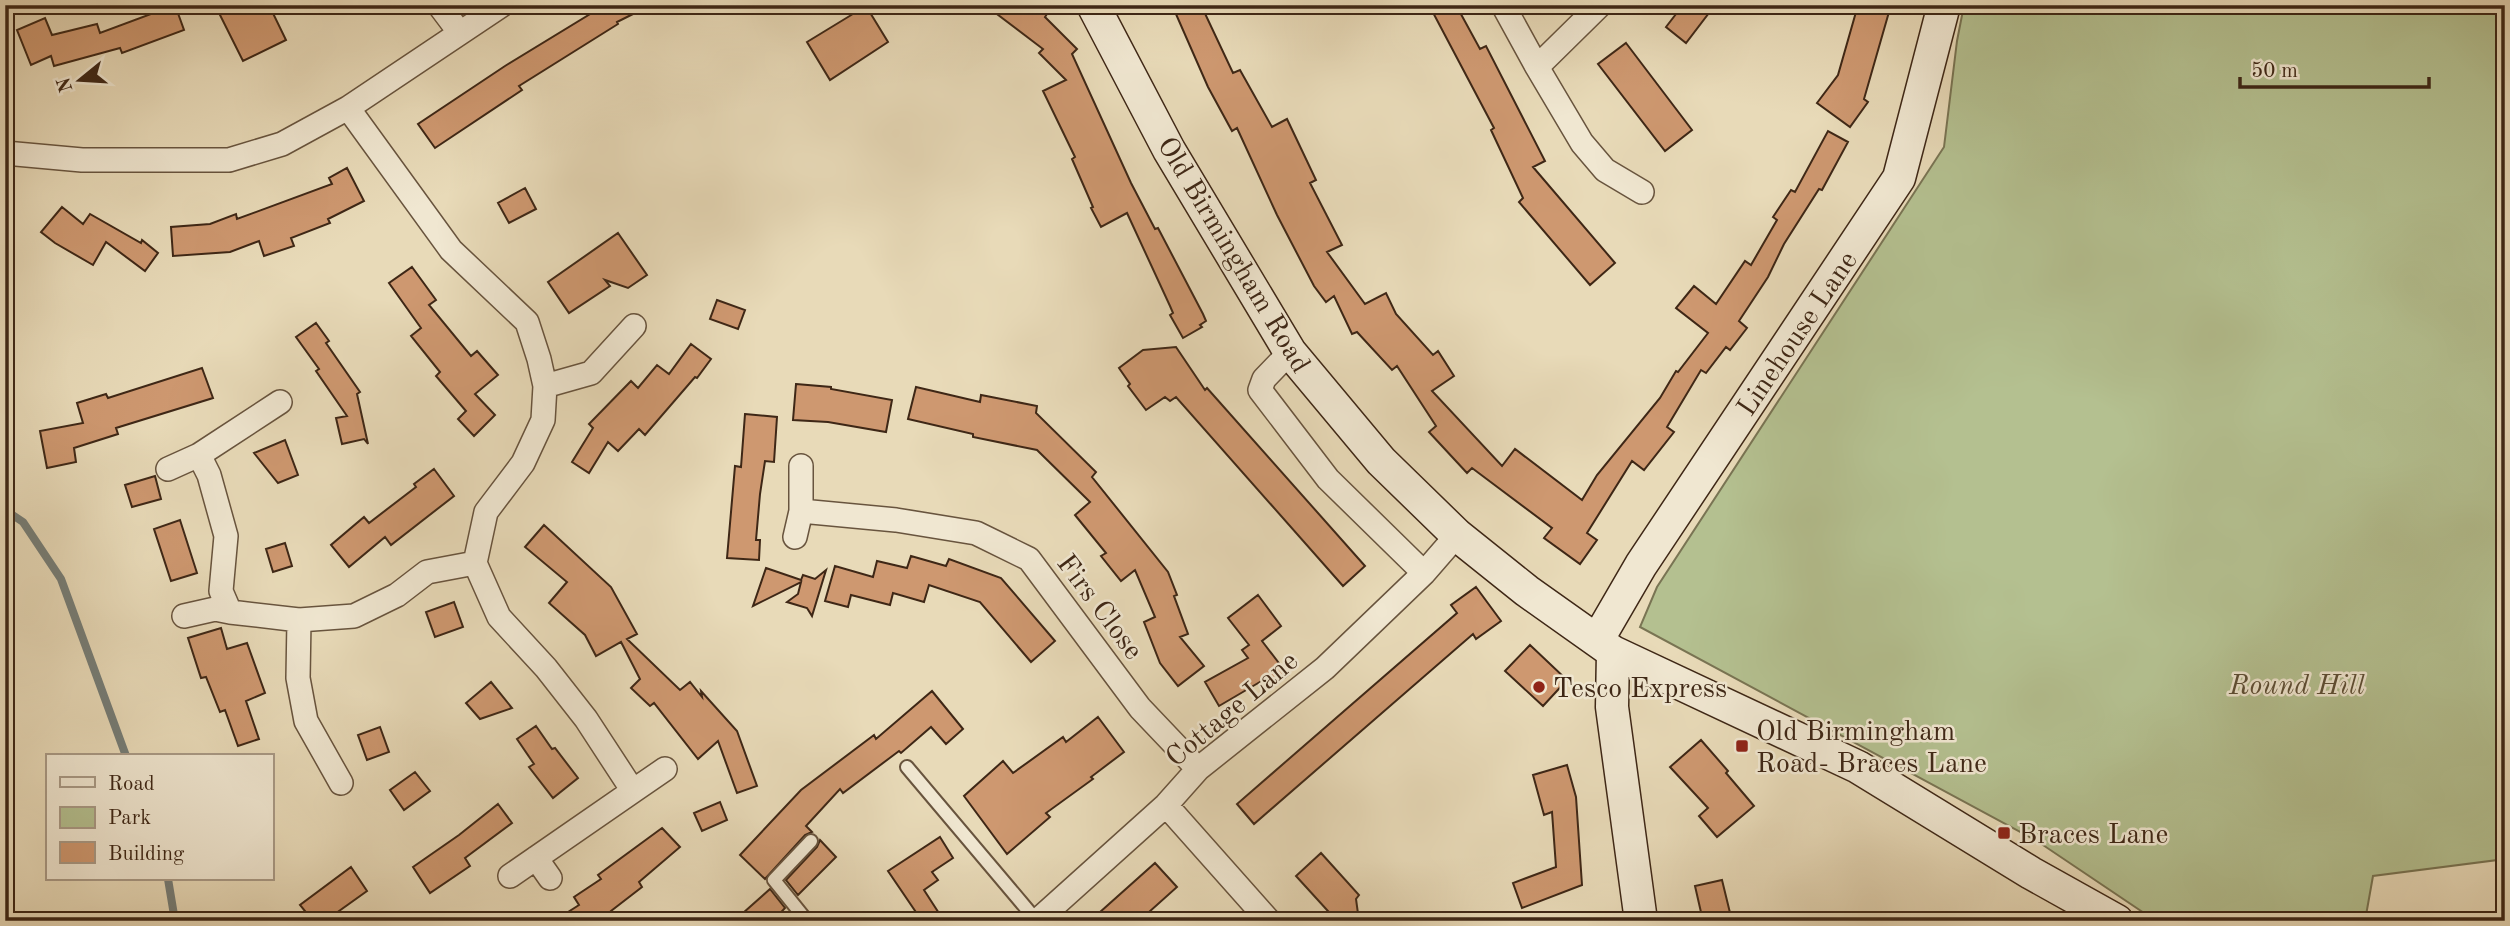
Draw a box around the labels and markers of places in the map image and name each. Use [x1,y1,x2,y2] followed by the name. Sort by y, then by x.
[1553,676,1727,704] place label: Tesco Express
[1531,679,1547,695] marker: Tesco Express
[1756,719,1987,779] place label: Old Birmingham Road- Braces Lane
[1734,738,1750,754] marker: Old Birmingham Road- Braces Lane
[2018,822,2168,850] place label: Braces Lane
[1996,825,2012,841] marker: Braces Lane

